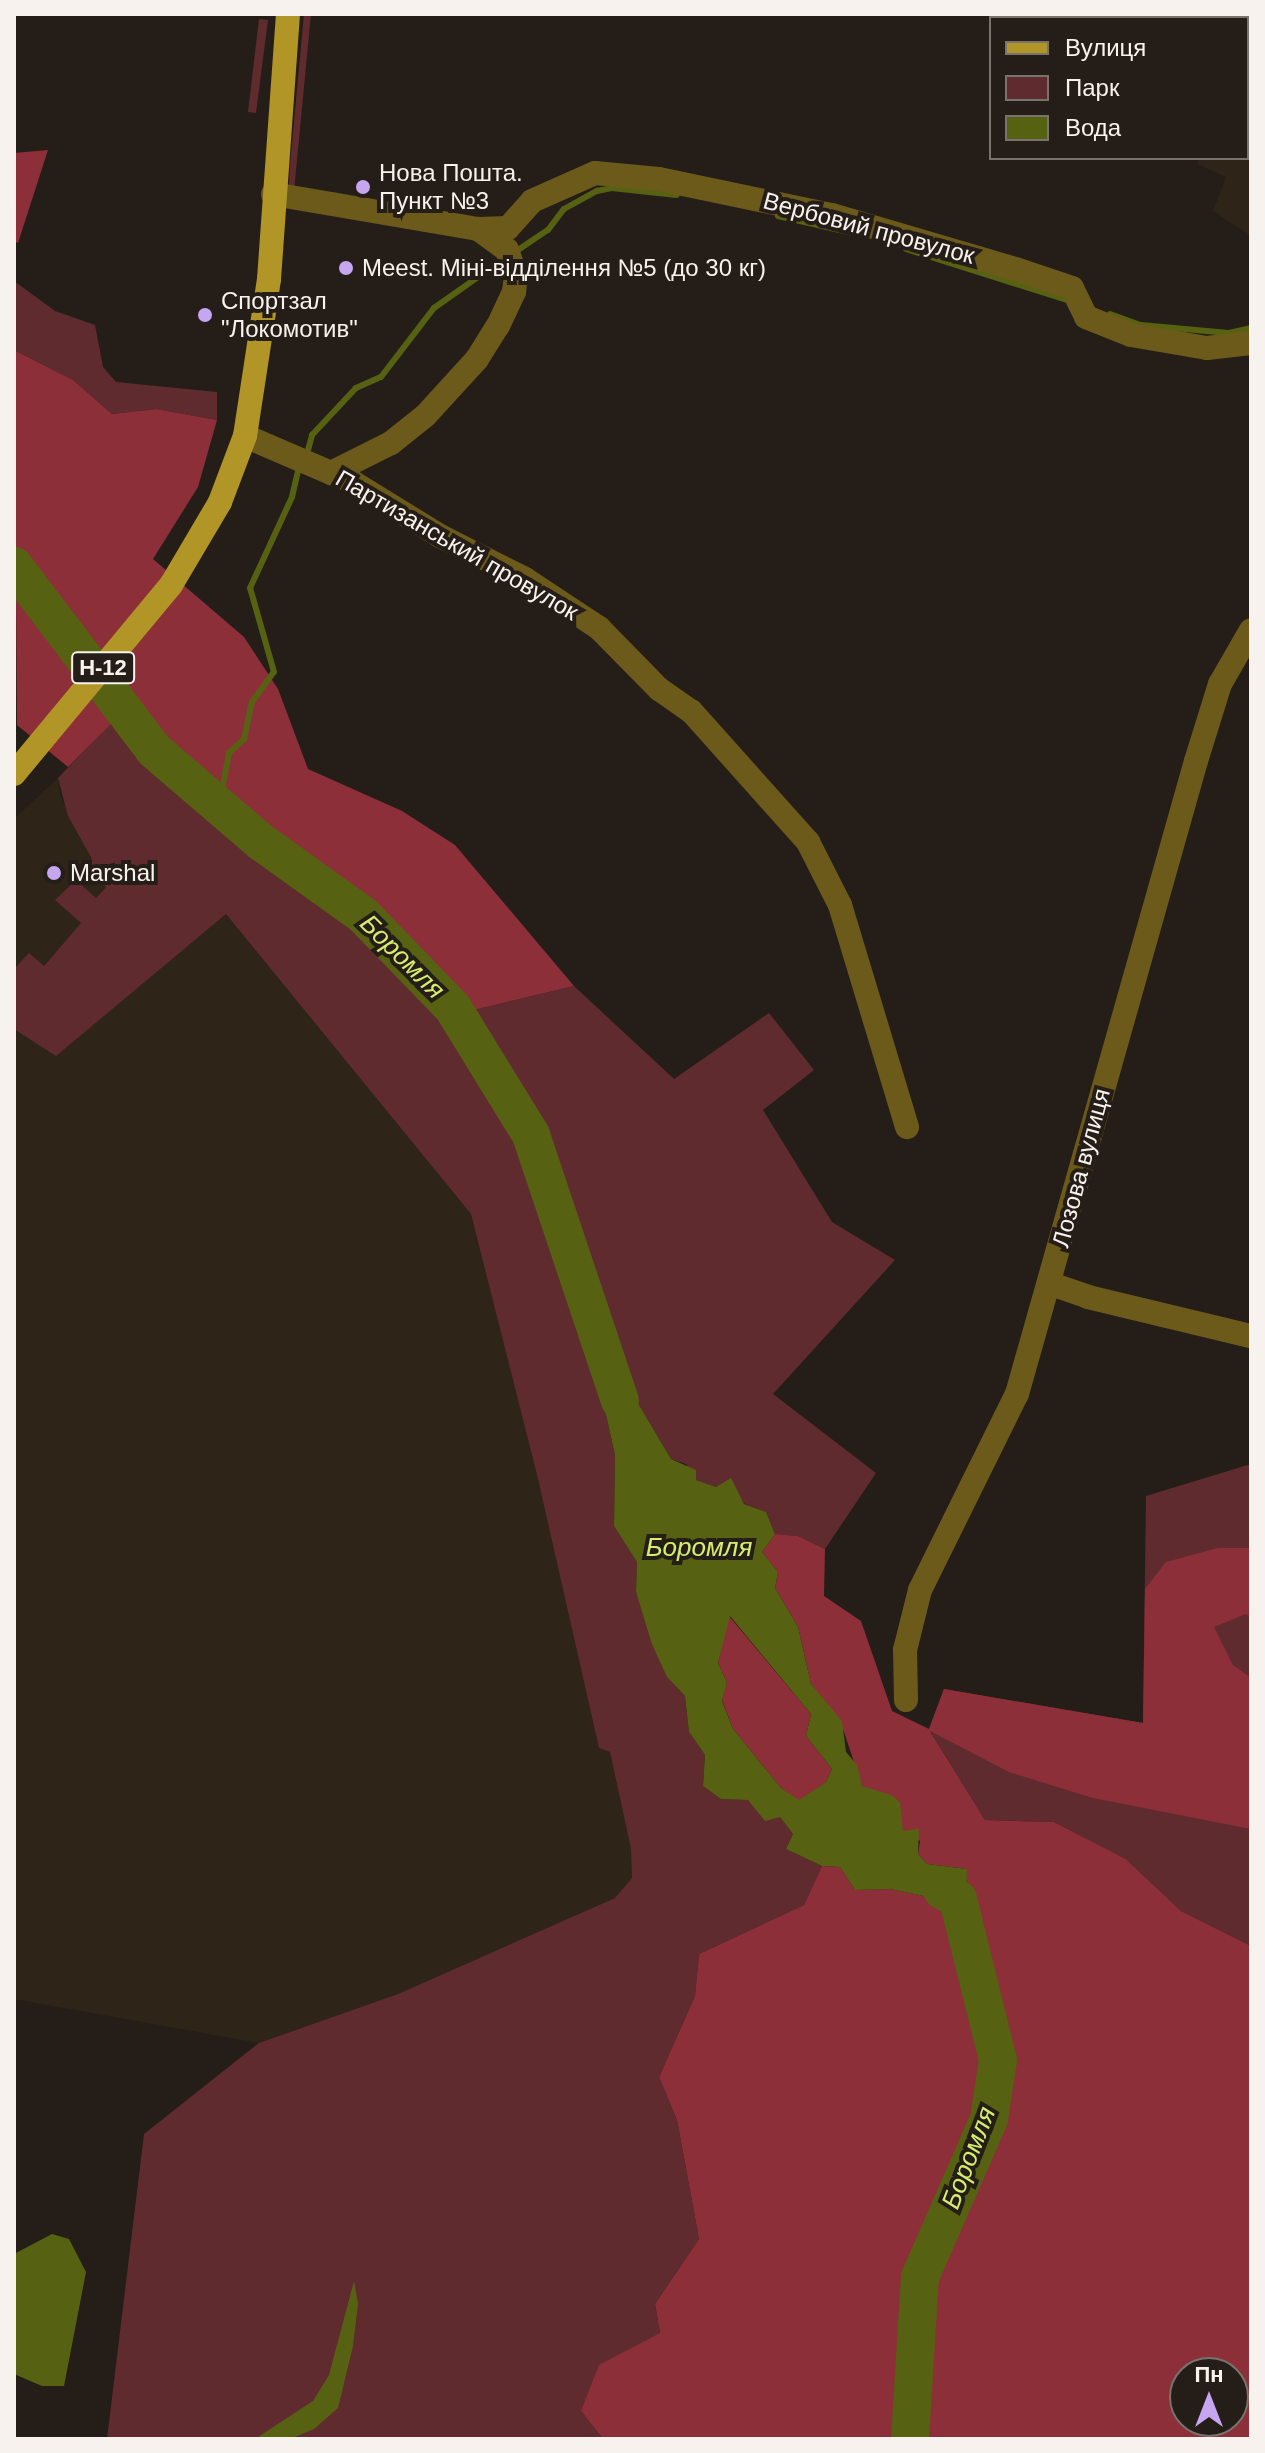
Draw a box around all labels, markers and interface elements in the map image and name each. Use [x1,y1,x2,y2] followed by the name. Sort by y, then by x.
[989,16,1249,160] legend
[1065,34,1146,61] text: Вулиця
[1065,74,1119,101] text: Парк
[1065,114,1121,141] text: Вода
[379,159,523,215] place label: Нова Пошта. Пункт №3
[354,178,372,196] marker: Нова Пошта. Пункт №3
[760,186,978,270] street label: Вербовий провулок
[362,254,766,282] place label: Meest. Міні-відділення №5 (до 30 кг)
[337,259,355,277] marker: Meest. Міні-відділення №5 (до 30 кг)
[221,287,358,343] place label: Спортзал "Локомотив"
[196,306,214,324] marker: Спортзал "Локомотив"
[331,464,583,626] street label: Партизанський провулок
[71,650,135,686] road number: Н-12
[70,859,155,887] place label: Marshal
[45,864,63,882] marker: Marshal
[353,908,451,1006] water label: Боромля
[1046,1085,1116,1251] street label: Лозова вулиця
[646,1532,752,1564] water label: Боромля
[935,2103,1003,2213] water label: Боромля
[1169,2357,1249,2437] north arrow
[1194,2362,1224,2387] text: Пн

